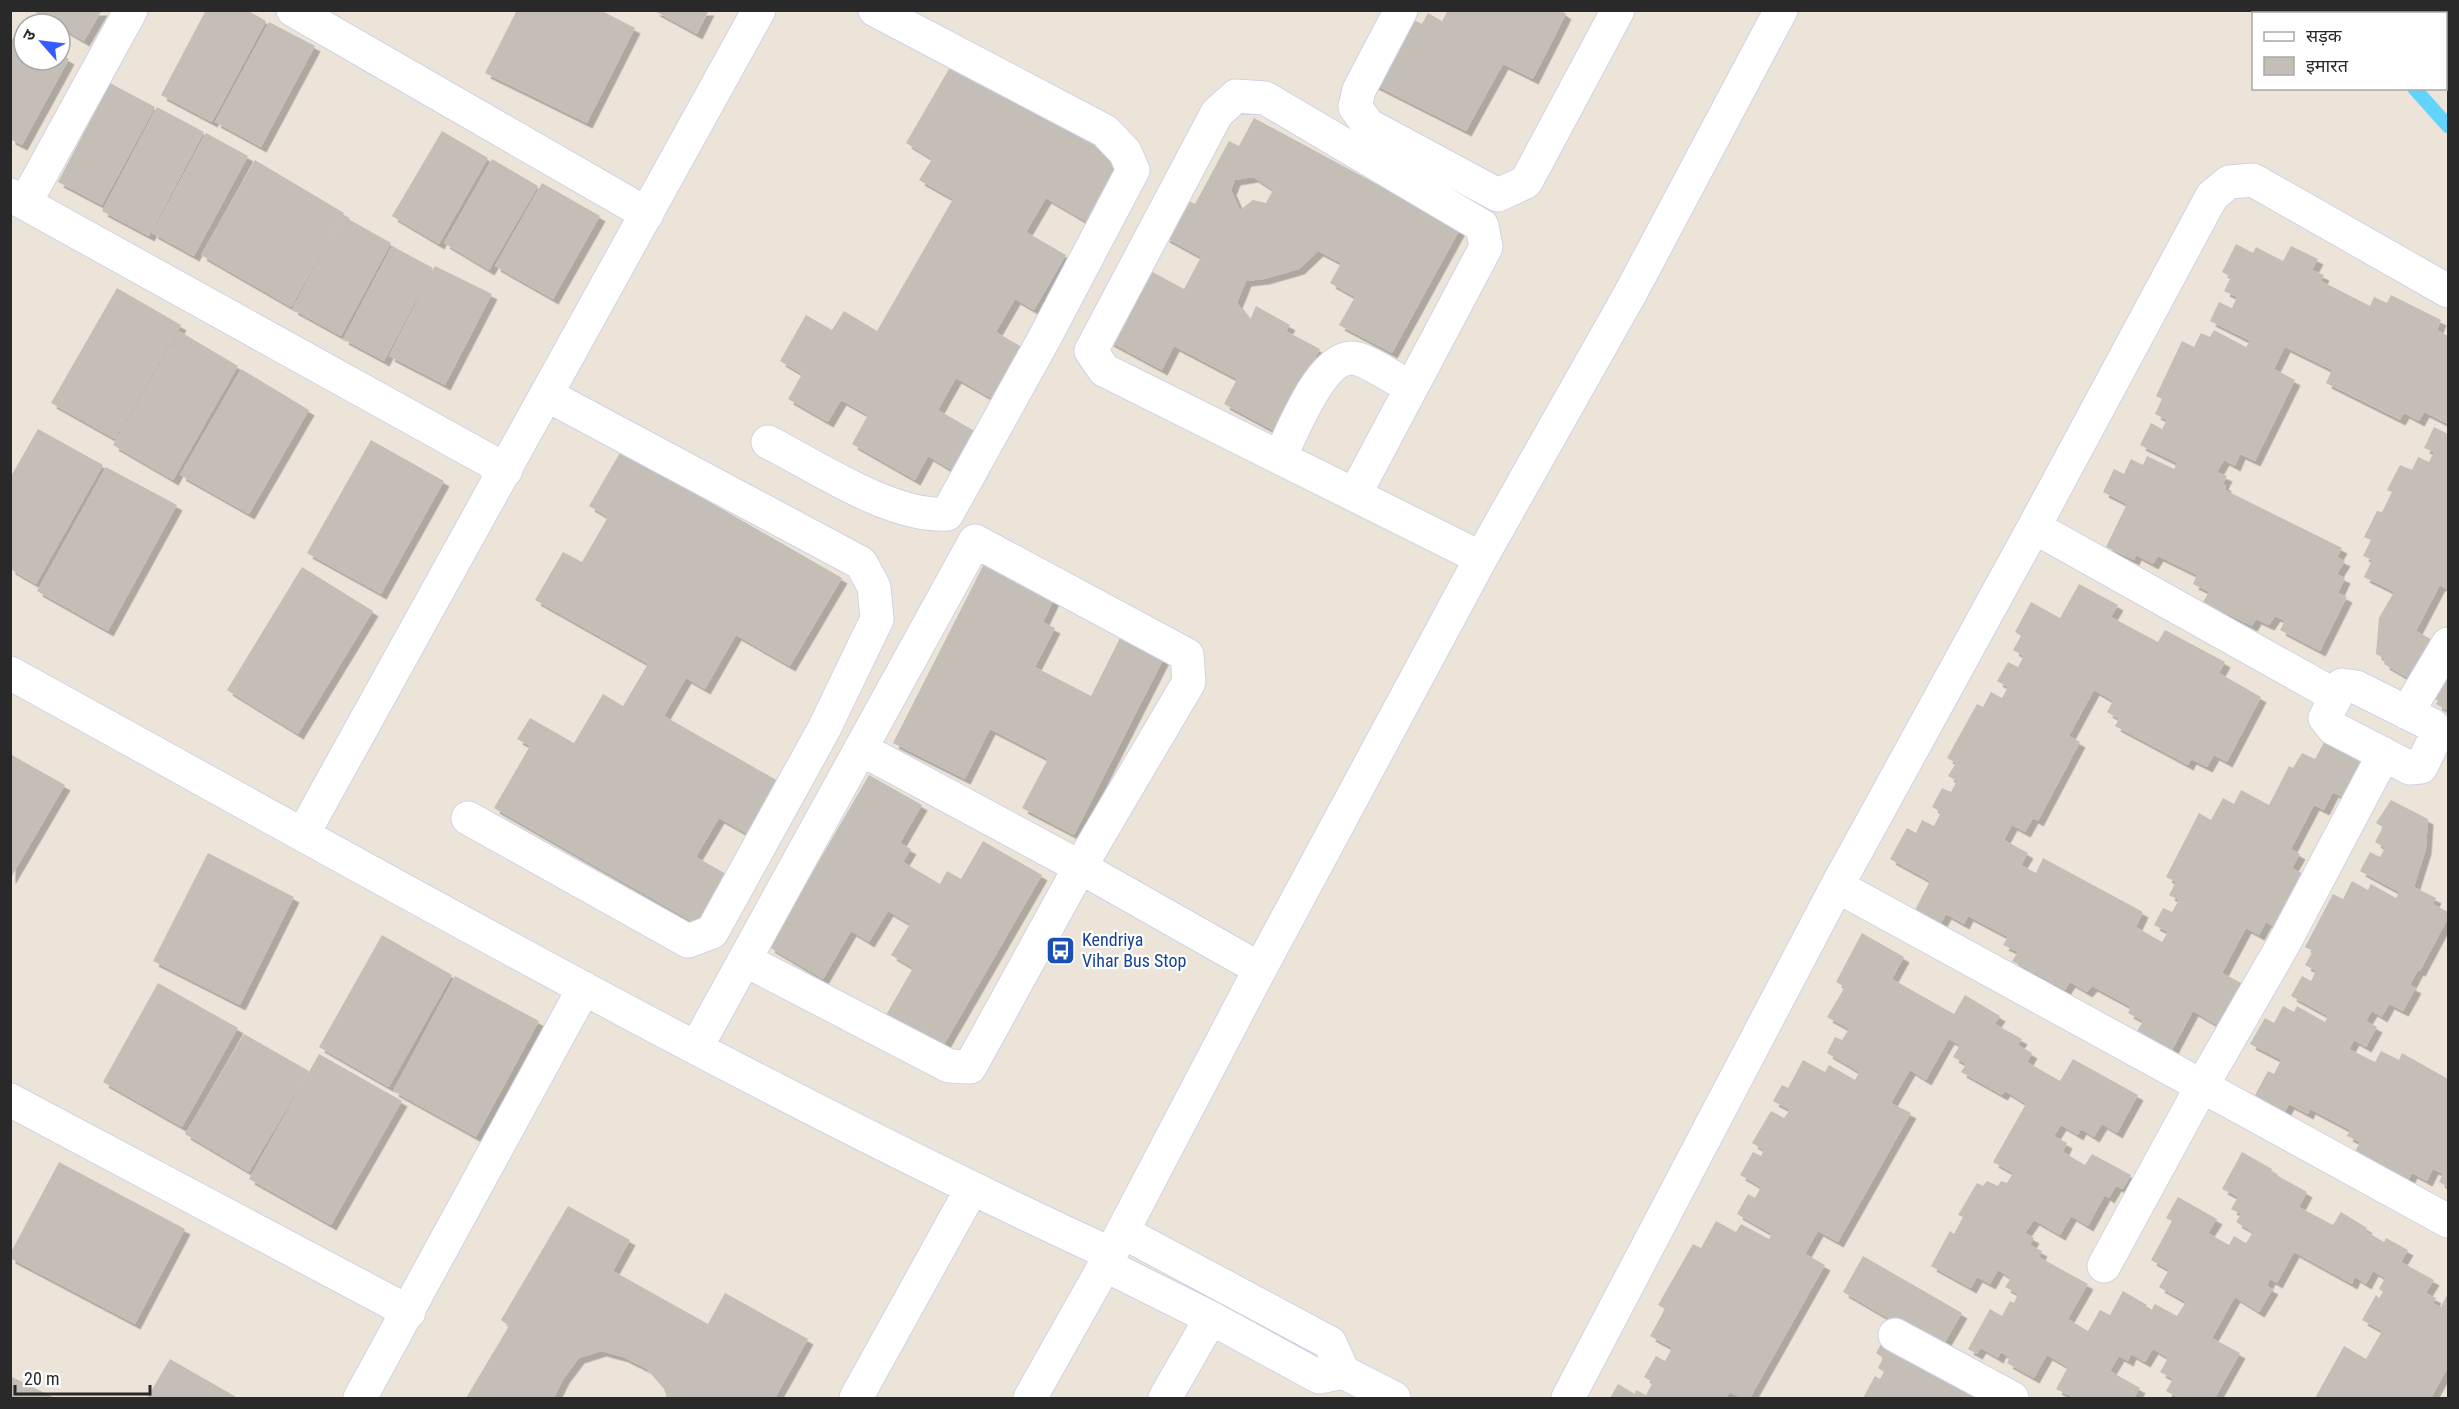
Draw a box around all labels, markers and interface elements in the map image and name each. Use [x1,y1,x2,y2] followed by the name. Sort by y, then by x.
[12,12,72,72] north arrow
[2252,12,2447,90] legend
[2306,25,2343,46] text: सड़क
[19,26,40,44] text: उ
[2306,55,2349,76] text: इमारत
[1082,929,1187,971] place label: Kendriya Vihar Bus Stop
[1045,934,1077,966] bus stop icon: Kendriya Vihar Bus Stop
[15,1358,150,1396] scale bar
[24,1368,59,1389] text: 20 m

